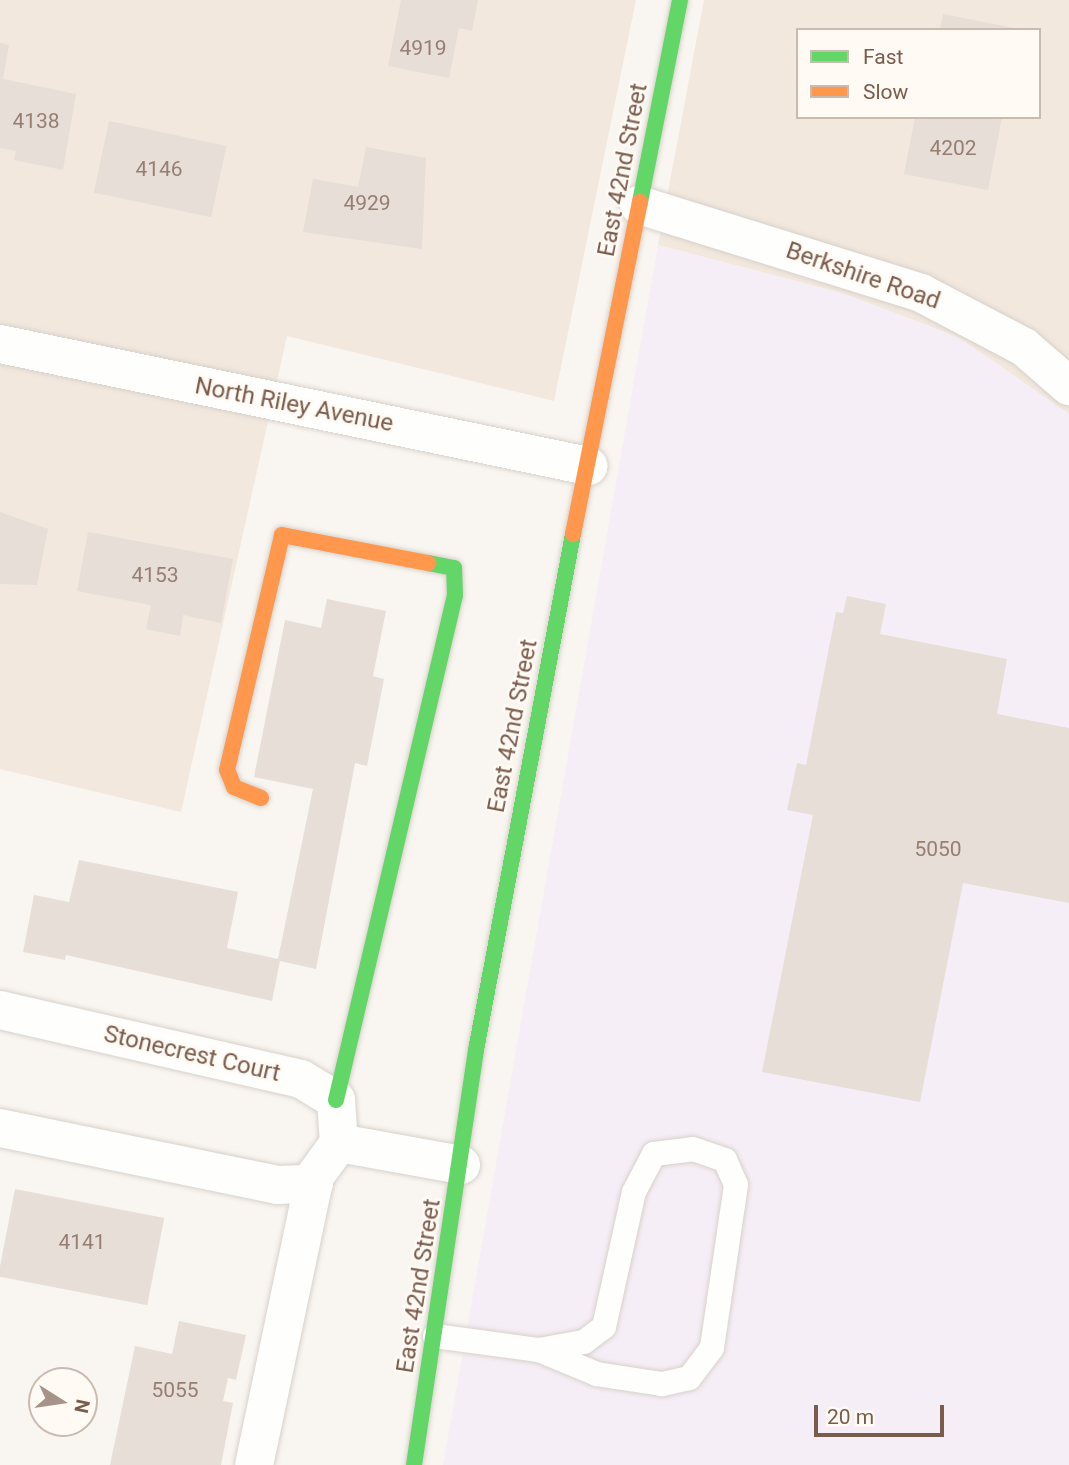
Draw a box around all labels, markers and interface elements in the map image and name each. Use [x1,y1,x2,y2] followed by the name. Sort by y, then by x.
[796,28,1041,119] legend
[399,35,447,61] house number: 4919
[863,45,903,69] text: Fast
[863,80,908,104] text: Slow
[592,81,654,259] street label: East 42nd Street
[12,108,60,134] house number: 4138
[929,135,977,161] house number: 4202
[135,156,183,182] house number: 4146
[343,190,391,216] house number: 4929
[782,236,944,316] street label: Berkshire Road
[192,372,396,438] street label: North Riley Avenue
[131,562,179,588] house number: 4153
[482,637,544,815] street label: East 42nd Street
[914,836,962,862] house number: 5050
[101,1020,283,1088] street label: Stonecrest Court
[391,1197,447,1375] street label: East 42nd Street
[58,1229,106,1255] house number: 4141
[28,1367,98,1437] north arrow
[151,1377,199,1403] house number: 5055
[817,1392,946,1436] scale bar
[69,1397,95,1415] text: N
[827,1405,874,1429] text: 20 m

